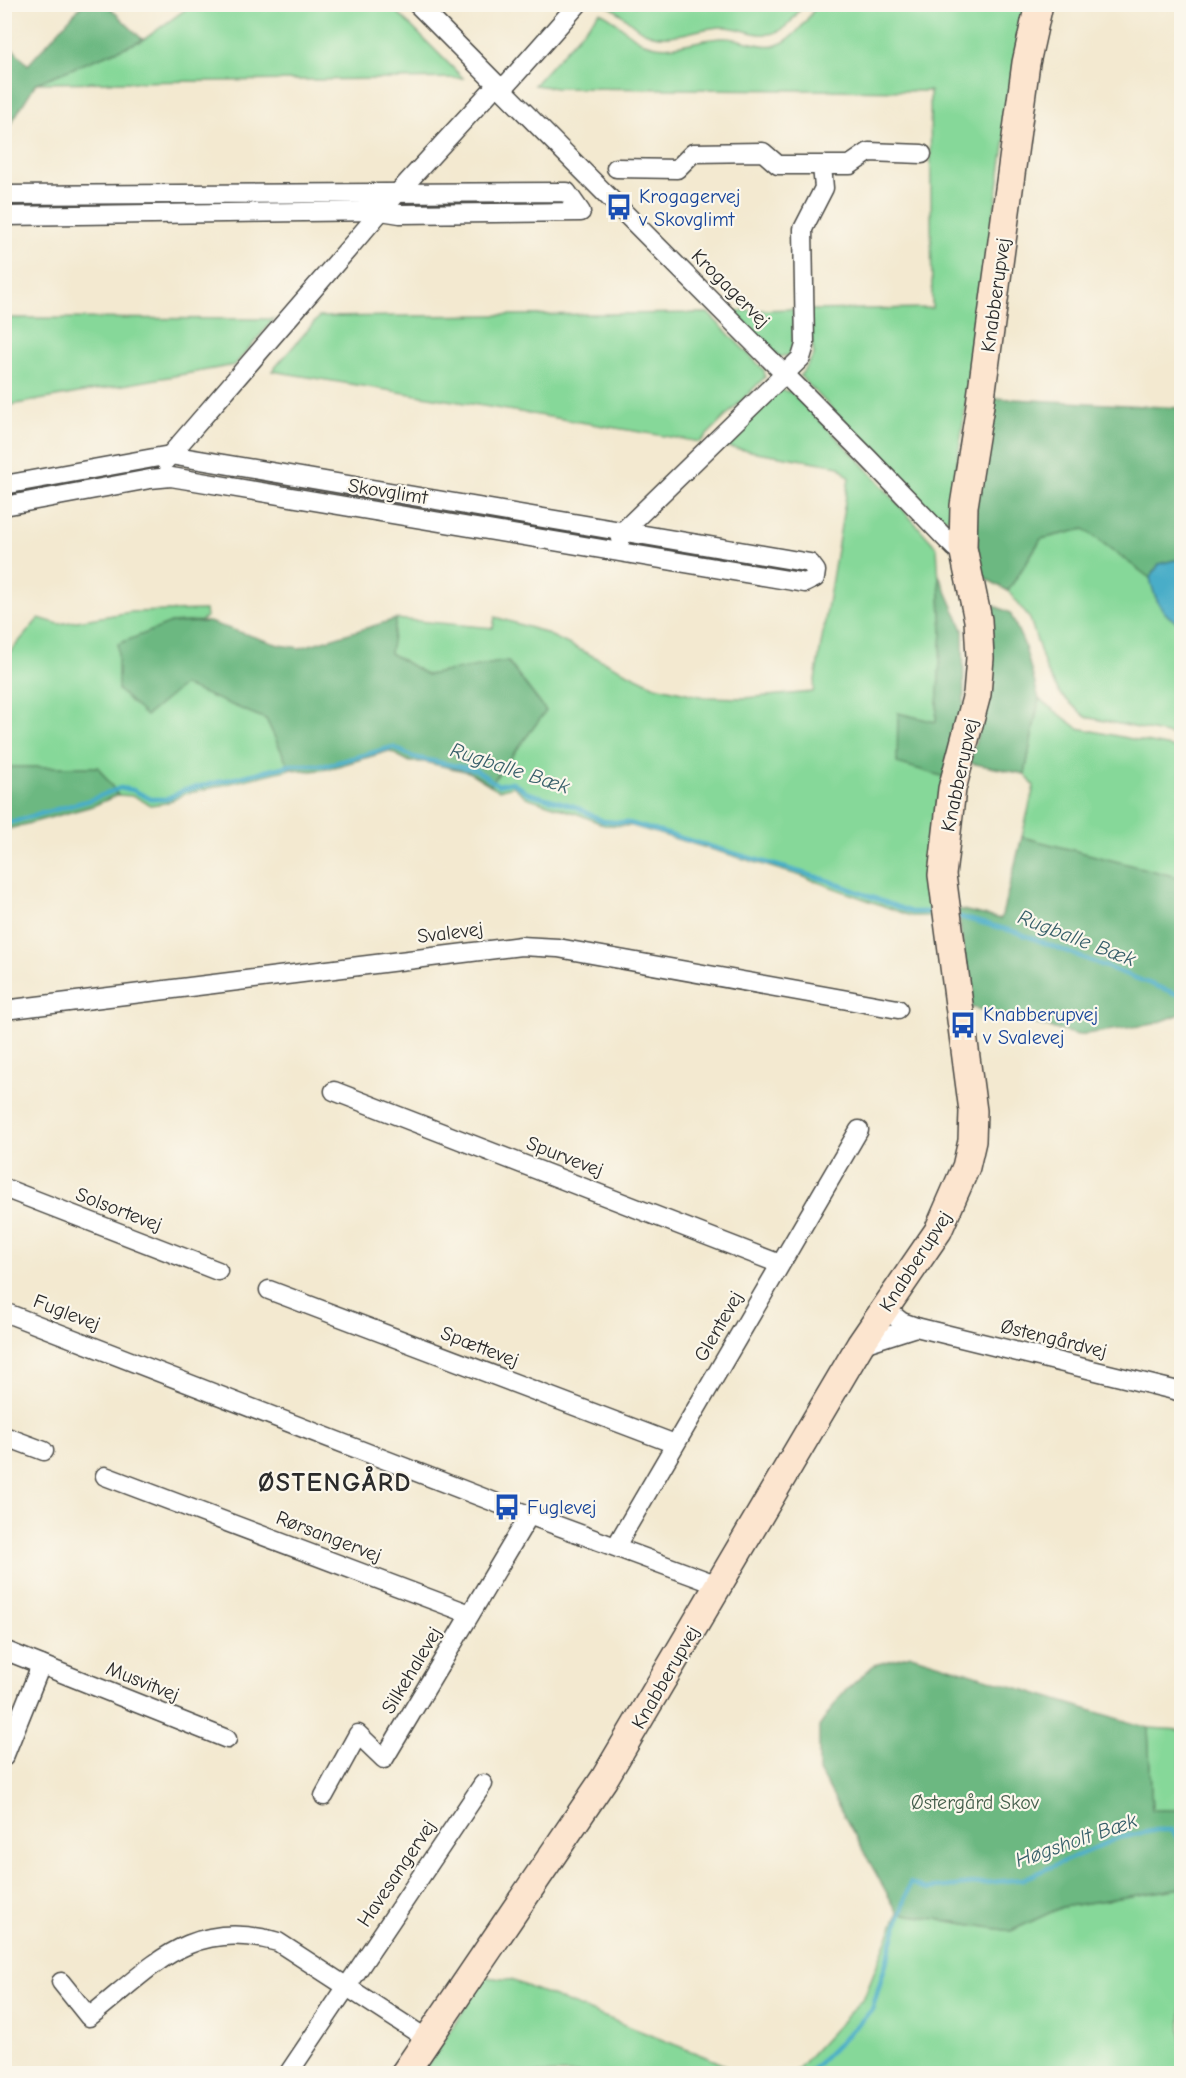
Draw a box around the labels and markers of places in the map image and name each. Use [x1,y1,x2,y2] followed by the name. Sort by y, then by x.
[638,185,741,231] place label: Krogagervej v Skovglimt
[604,192,634,222] bus stop icon: Krogagervej v Skovglimt
[982,1003,1098,1049] place label: Knabberupvej v Svalevej
[948,1010,978,1040] bus stop icon: Knabberupvej v Svalevej
[492,1492,522,1522] bus stop icon: Fuglevej
[527,1496,596,1519] place label: Fuglevej

